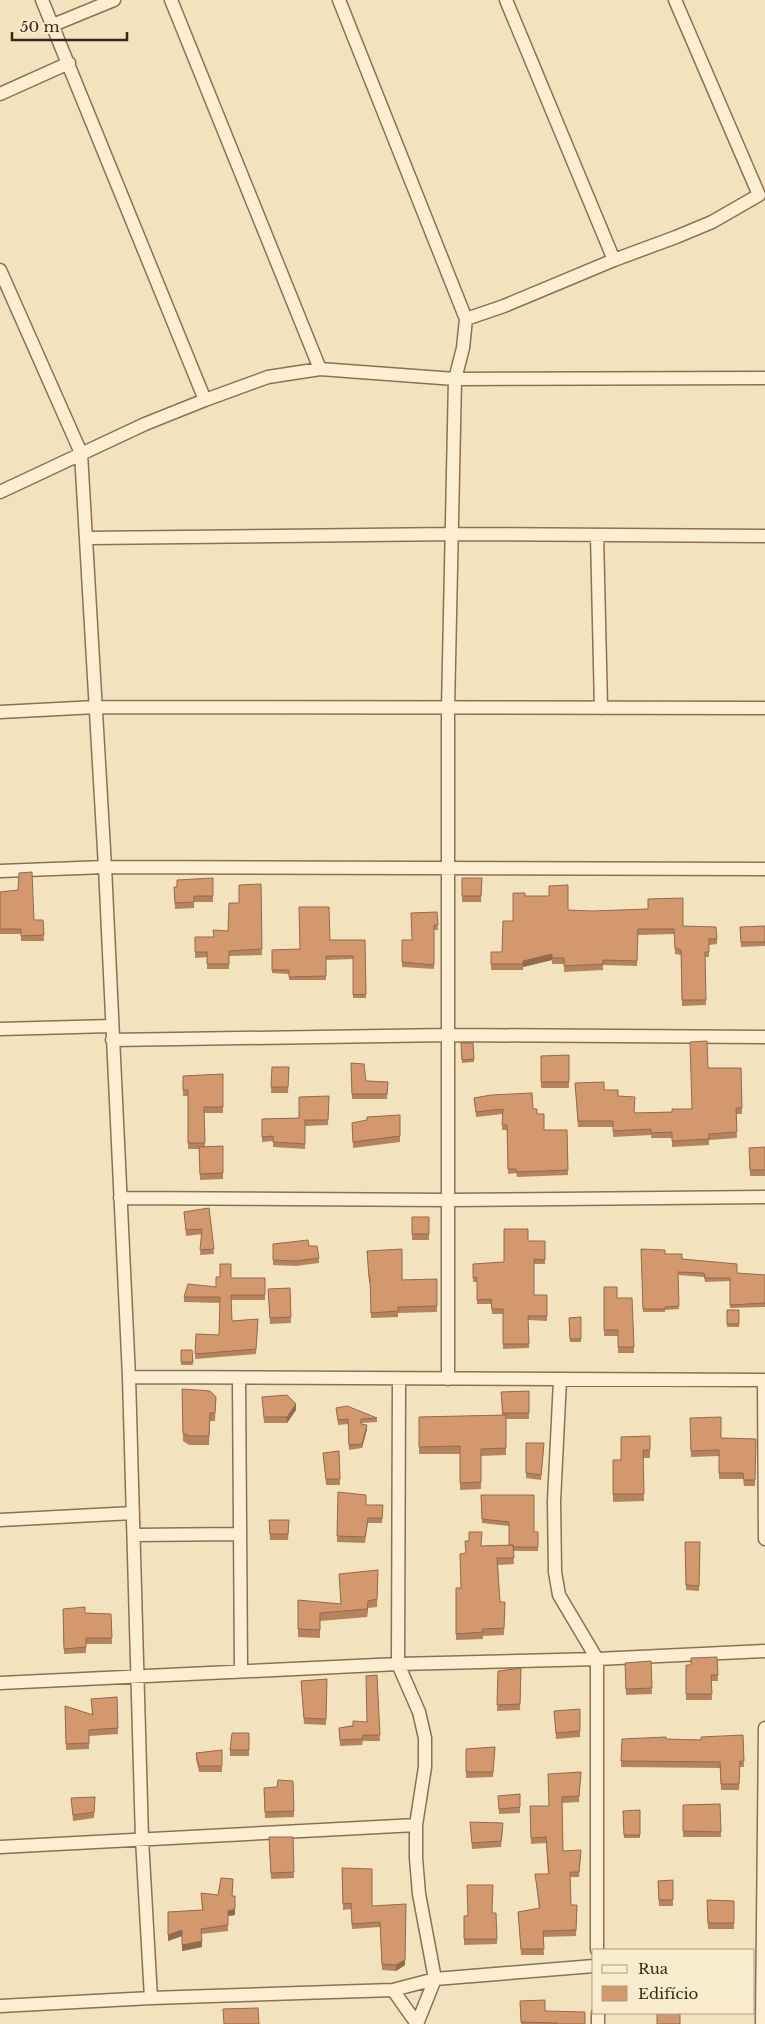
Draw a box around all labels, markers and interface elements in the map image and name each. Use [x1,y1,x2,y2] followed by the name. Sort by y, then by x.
[12,10,128,42] scale bar
[20,17,60,36] text: 50 m
[592,1949,755,2014] legend
[638,1959,669,1978] text: Rua
[638,1984,699,2003] text: Edifício

